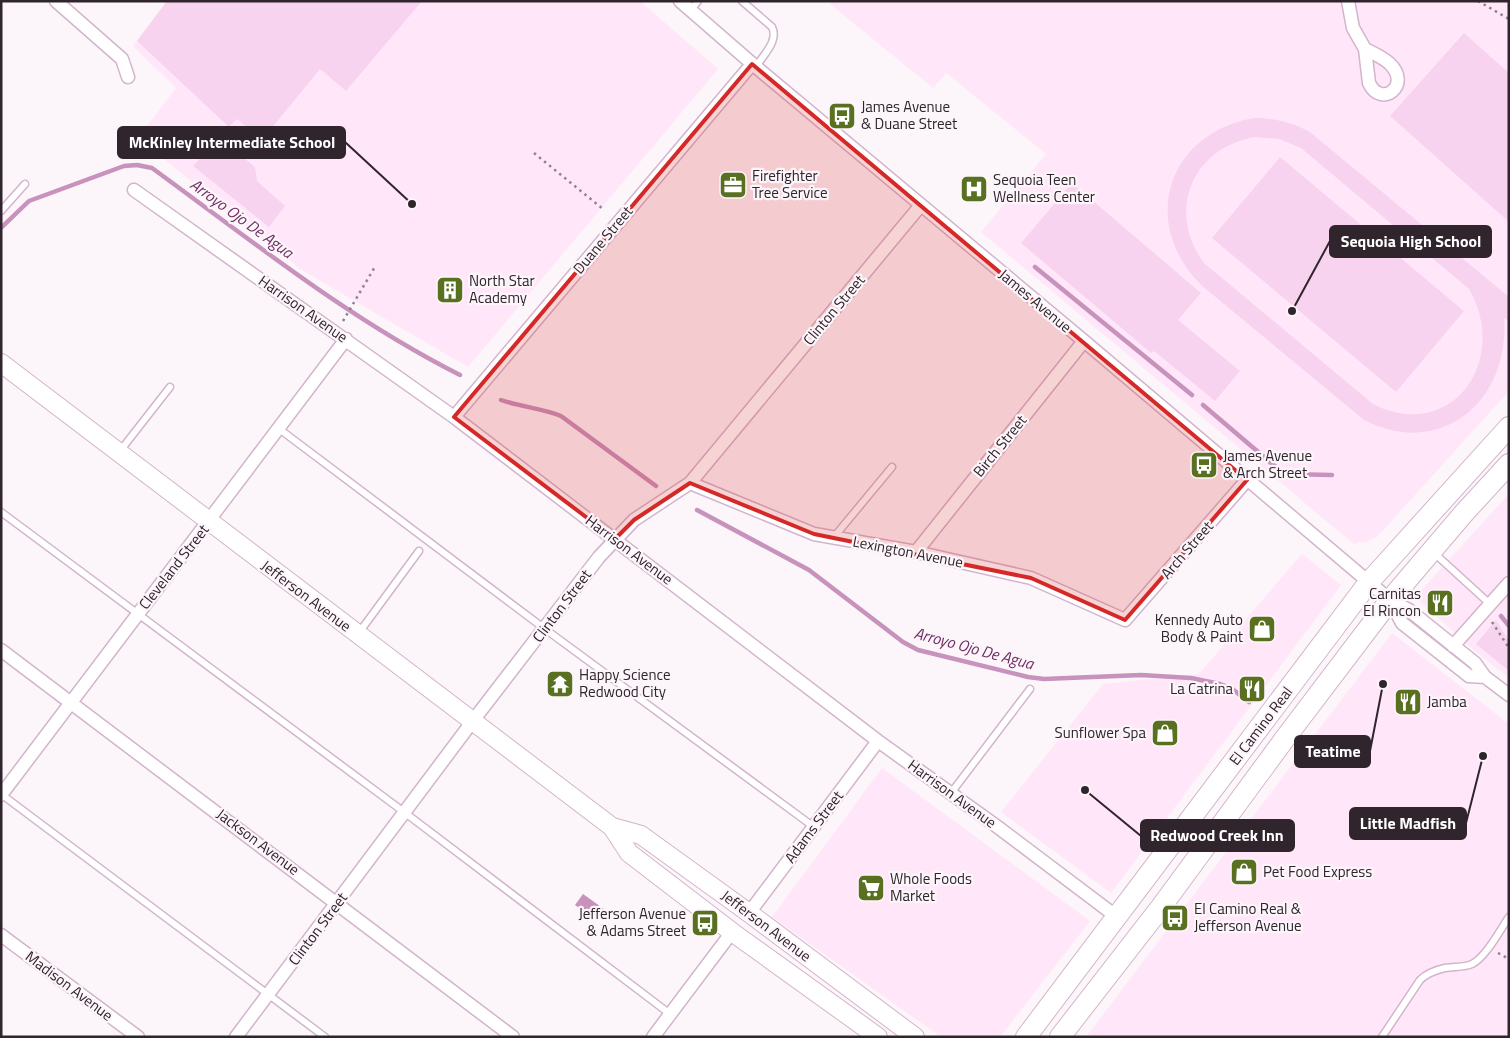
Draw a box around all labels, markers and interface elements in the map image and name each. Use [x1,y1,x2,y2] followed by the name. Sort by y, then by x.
[861,95,958,135] place label: James Avenue & Duane Street
[827,101,857,131] bus stop icon: James Avenue & Duane Street
[118,127,345,158] callout: McKinley Intermediate School
[129,130,335,154] text: McKinley Intermediate School
[752,164,828,204] place label: Firefighter Tree Service
[993,168,1095,208] place label: Sequoia Teen Wellness Center
[718,170,748,200] office icon: Firefighter Tree Service
[185,172,299,264] water label: Arroyo Ojo De Agua
[959,174,989,204] hospital icon: Sequoia Teen Wellness Center
[567,200,638,279] street label: Duane Street
[1330,226,1491,257] callout: Sequoia High School
[1341,229,1481,253] text: Sequoia High School
[994,263,1077,338] street label: James Avenue
[254,269,353,348] street label: Harrison Avenue
[469,269,535,309] place label: North Star Academy
[797,269,871,350] street label: Clinton Street
[435,275,465,305] building icon: North Star Academy
[967,409,1032,482] street label: Birch Street
[1223,444,1312,484] place label: James Avenue & Arch Street
[1189,450,1219,480] bus stop icon: James Avenue & Arch Street
[581,509,678,590] street label: Harrison Avenue
[1155,515,1219,584] street label: Arch Street
[133,519,215,614] street label: Cleveland Street
[851,530,965,573] street label: Lexington Avenue
[256,554,356,637] street label: Jefferson Avenue
[526,564,597,647] street label: Clinton Street
[1363,582,1421,622] place label: Carnitas El Rincon
[1425,588,1455,618] restaurant icon: Carnitas El Rincon
[1155,608,1244,648] place label: Kennedy Auto Body & Paint
[1247,614,1277,644] shop icon: Kennedy Auto Body & Paint
[912,621,1037,676] water label: Arroyo Ojo De Agua
[579,663,670,703] place label: Happy Science Redwood City
[545,669,575,699] temple icon: Happy Science Redwood City
[1237,674,1267,704] restaurant icon: La Catrina
[1170,677,1233,700] place label: La Catrina
[1223,681,1298,770] street label: El Camino Real
[1393,687,1423,717] restaurant icon: Jamba
[1427,690,1467,713] place label: Jamba
[1150,718,1180,748] shop icon: Sunflower Spa
[1055,721,1146,744] place label: Sunflower Spa
[1295,736,1370,767] callout: Teatime
[1305,739,1361,763] text: Teatime
[903,754,1001,834] street label: Harrison Avenue
[779,785,849,868] street label: Adams Street
[212,803,305,880] street label: Jackson Avenue
[1350,808,1466,839] callout: Little Madfish
[1360,811,1456,835] text: Little Madfish
[1141,820,1294,851] callout: Redwood Creek Inn
[1150,823,1284,847] text: Redwood Creek Inn
[1229,857,1259,887] shop icon: Pet Food Express
[1263,860,1372,883] place label: Pet Food Express
[890,867,972,907] place label: Whole Foods Market
[856,873,886,903] supermarket icon: Whole Foods Market
[716,884,816,967] street label: Jefferson Avenue
[282,887,353,970] street label: Clinton Street
[1194,897,1302,937] place label: El Camino Real & Jefferson Avenue
[578,902,687,942] place label: Jefferson Avenue & Adams Street
[1160,903,1190,933] bus stop icon: El Camino Real & Jefferson Avenue
[690,908,720,938] bus stop icon: Jefferson Avenue & Adams Street
[21,945,118,1026] street label: Madison Avenue

